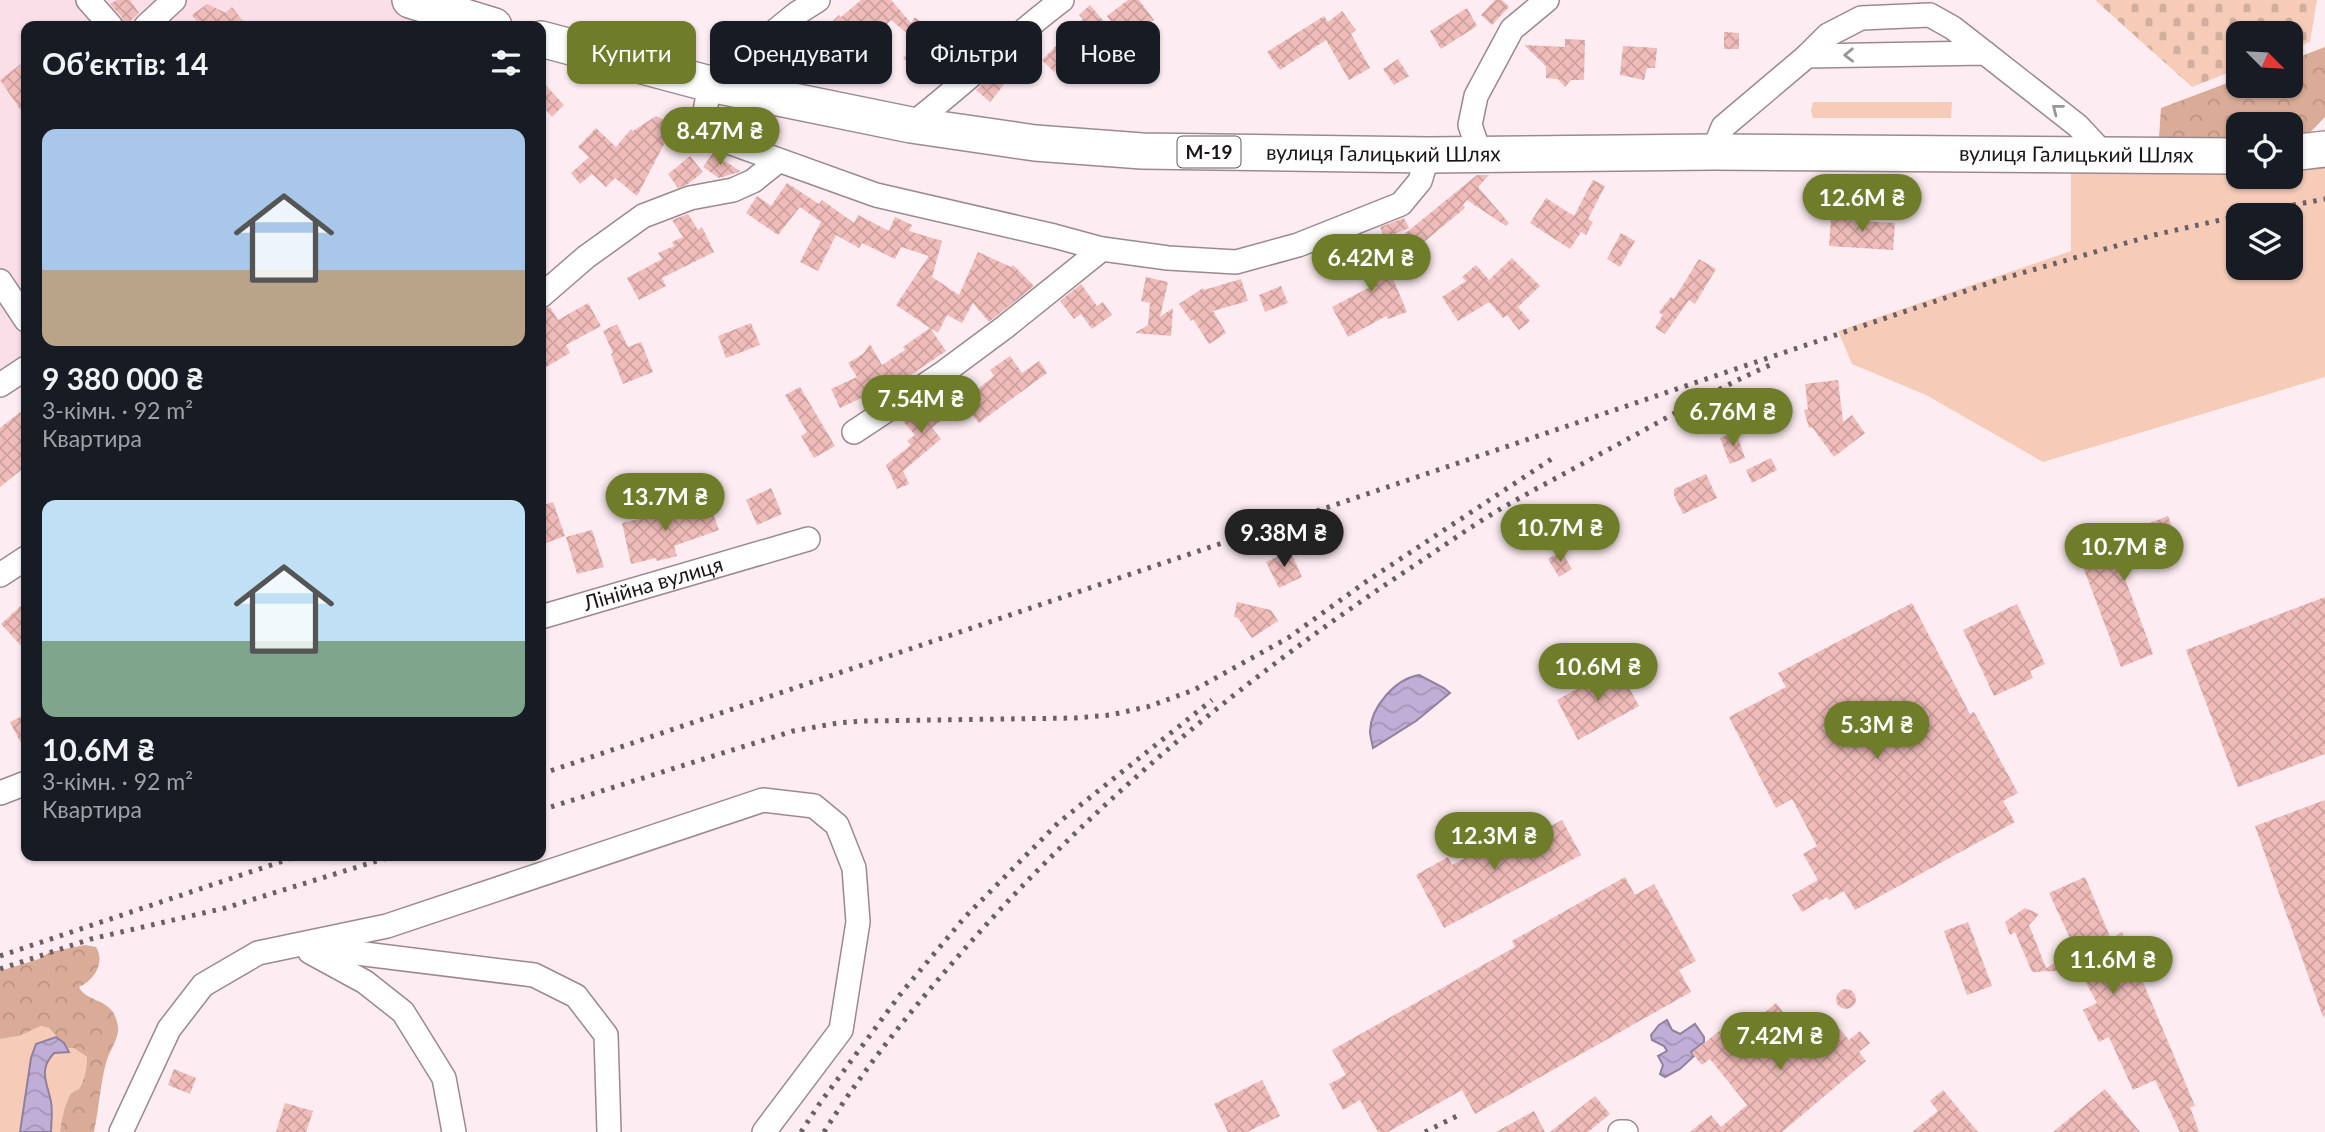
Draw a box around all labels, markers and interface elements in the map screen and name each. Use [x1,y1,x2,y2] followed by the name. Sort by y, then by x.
[567,21,696,84] chip: Купити
[710,21,892,84] chip: Орендувати
[906,21,1042,84] chip: Фільтри
[1056,21,1160,84] chip: Нове
[2226,21,2303,98] north arrow
[2226,21,2303,280] map controls
[487,44,525,82] icon: filters
[42,45,208,81] text: Об’єктів: 14
[1843,48,1854,63] one-way arrow
[2052,105,2064,118] one-way arrow
[655,108,785,167] pin: 8.47M ₴
[2226,112,2303,189] button: locate
[677,116,763,144] text: 8.47M ₴
[1178,136,1240,168] road number: М-19
[1266,139,1501,166] street label: вулиця Галицький Шлях
[1959,140,2194,167] street label: вулиця Галицький Шлях
[1797,174,1927,234] pin: 12.6M ₴
[221,175,347,301] icon: home
[1819,183,1905,211] text: 12.6M ₴
[2226,203,2303,280] button: layers
[1306,234,1436,294] pin: 6.42M ₴
[1328,243,1414,271] text: 6.42M ₴
[42,360,204,396] text: 9 380 000 ₴
[856,376,986,435] pin: 7.54M ₴
[878,384,964,412] text: 7.54M ₴
[1668,388,1798,448] pin: 6.76M ₴
[42,396,193,424] text: 3-кімн. · 92 m²
[1690,397,1776,425] text: 6.76M ₴
[42,424,142,452] text: Квартира
[600,474,730,533] pin: 13.7M ₴
[622,482,708,510] text: 13.7M ₴
[1495,504,1625,564] pin: 10.7M ₴
[1219,510,1349,569] pin: 9.38M ₴
[1517,513,1603,541] text: 10.7M ₴
[1241,518,1327,546] text: 9.38M ₴
[2059,524,2189,583] pin: 10.7M ₴
[2081,532,2167,560] text: 10.7M ₴
[221,546,347,672] icon: home
[579,551,726,615] street label: Лінійна вулиця
[1533,644,1663,703] pin: 10.6M ₴
[1555,652,1641,680] text: 10.6M ₴
[1820,702,1934,761] pin: 5.3M ₴
[1840,710,1914,738] text: 5.3M ₴
[42,731,155,767] text: 10.6M ₴
[42,767,193,795] text: 3-кімн. · 92 m²
[42,795,142,823] text: Квартира
[1429,812,1559,872] pin: 12.3M ₴
[1451,821,1537,849] text: 12.3M ₴
[2048,936,2178,996] pin: 11.6M ₴
[2070,945,2156,973] text: 11.6M ₴
[1715,1012,1845,1072] pin: 7.42M ₴
[1737,1021,1823,1049] text: 7.42M ₴

